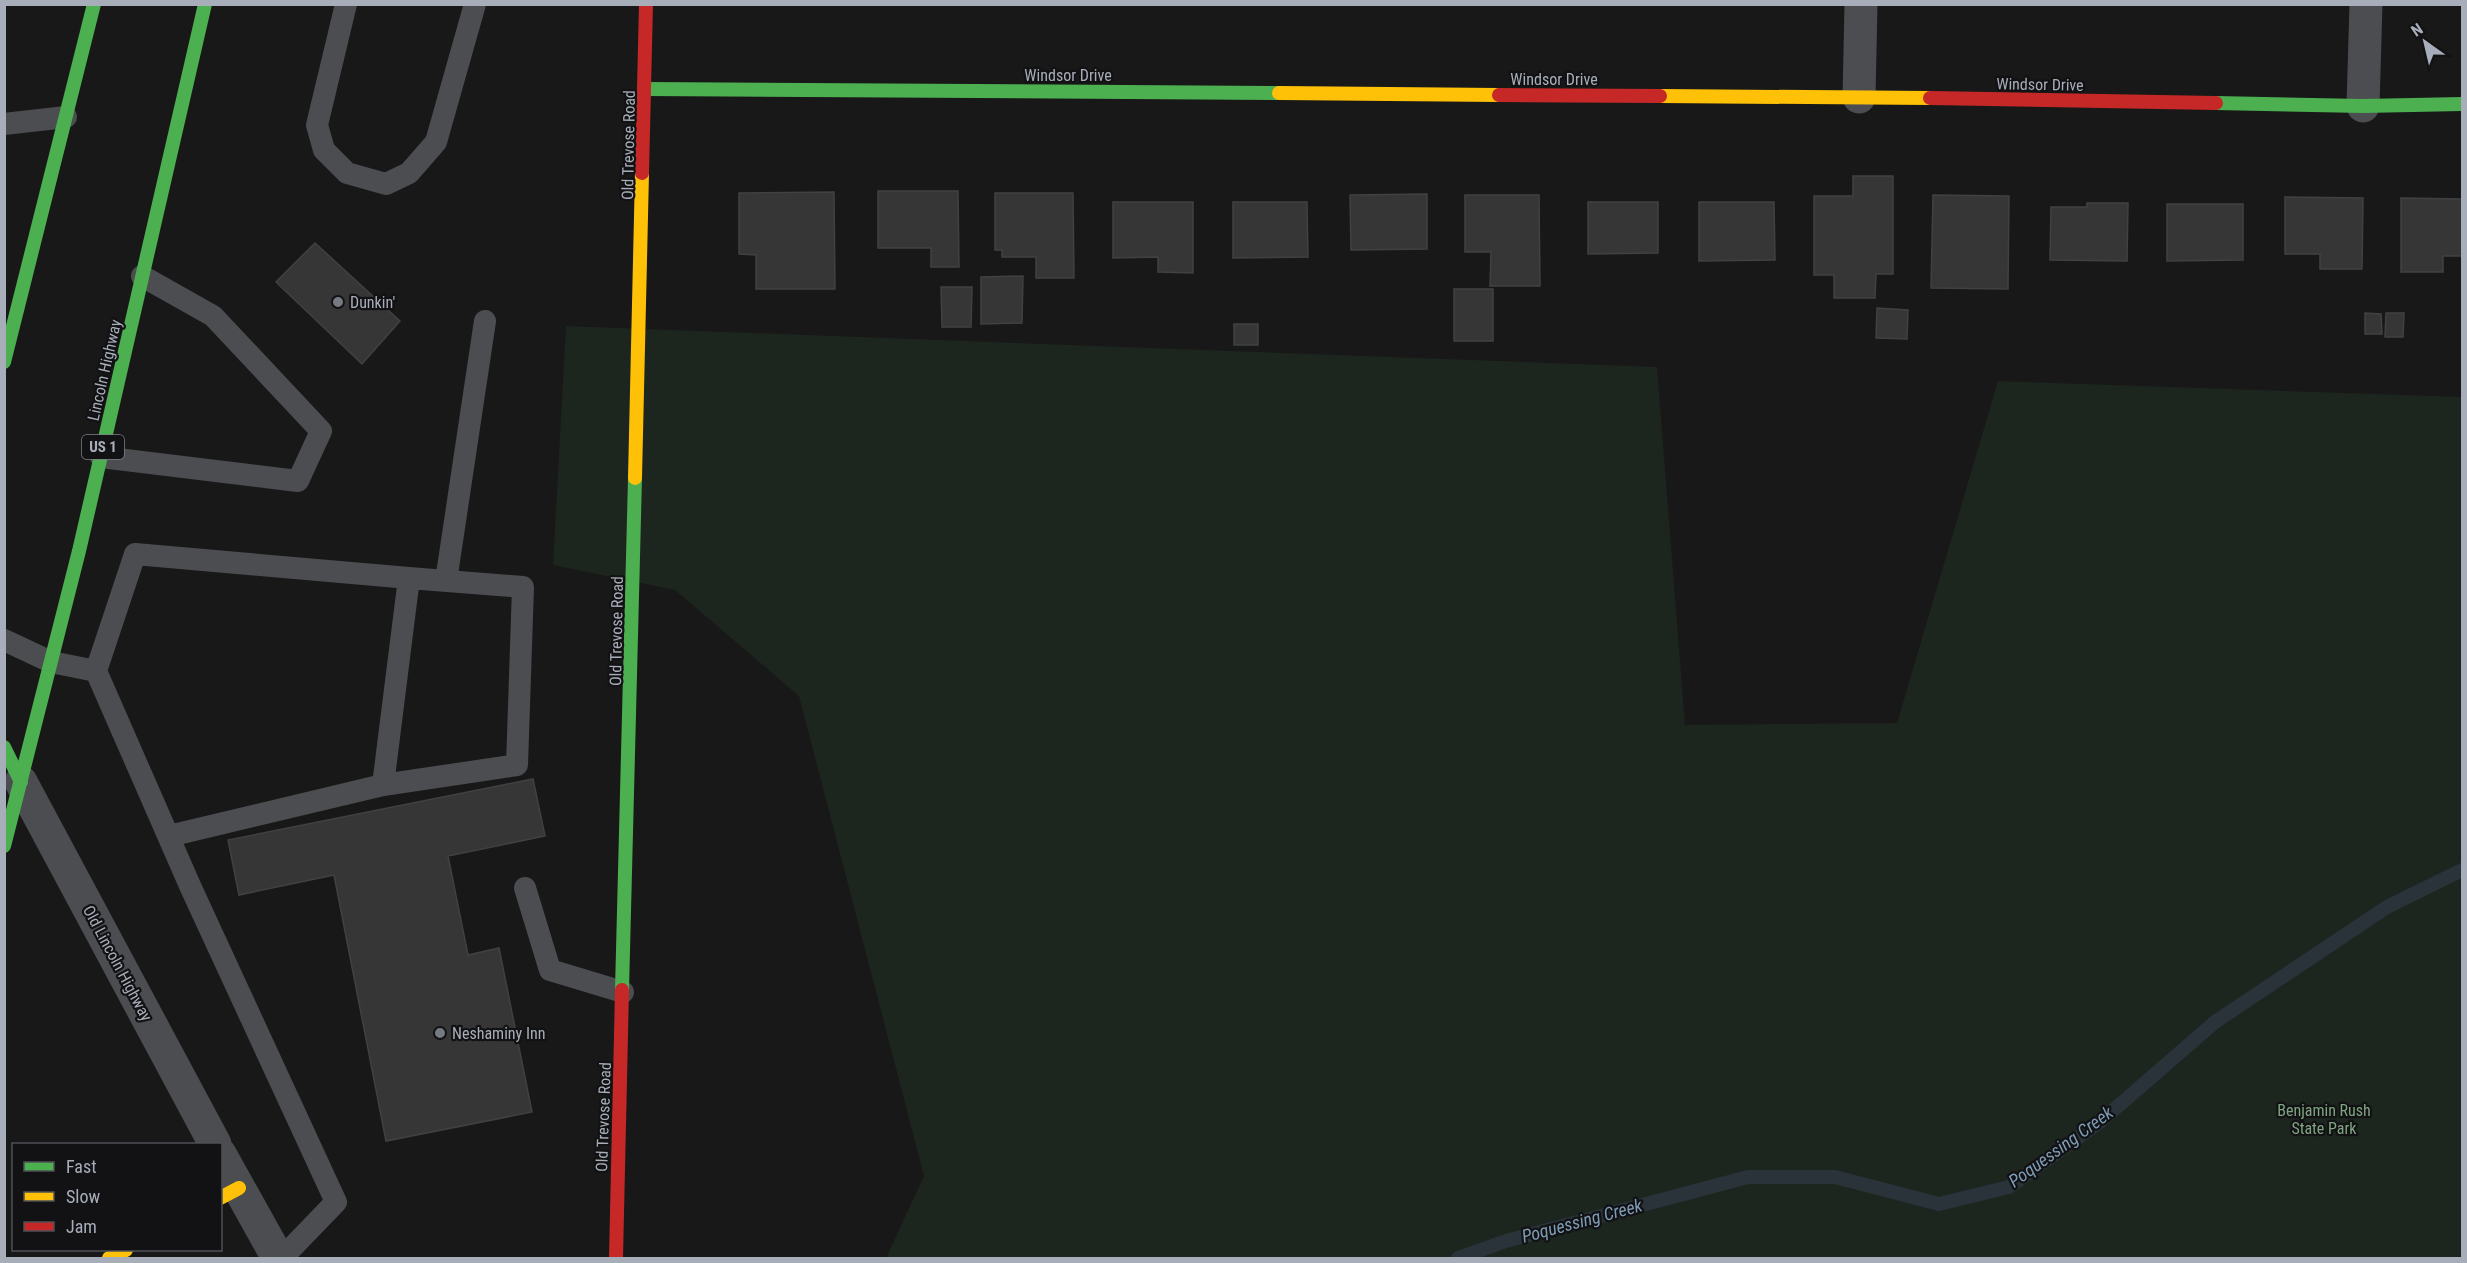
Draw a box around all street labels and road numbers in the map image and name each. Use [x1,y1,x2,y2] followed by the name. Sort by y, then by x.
[1024,66,1112,85] street label: Windsor Drive
[1510,70,1598,89] street label: Windsor Drive
[1996,74,2084,95] street label: Windsor Drive
[618,90,639,200] street label: Old Trevose Road
[84,317,125,423] street label: Lincoln Highway
[82,435,124,459] road number: US 1
[606,576,627,686] street label: Old Trevose Road
[79,902,156,1025] street label: Old Lincoln Highway
[592,1062,615,1172] street label: Old Trevose Road

